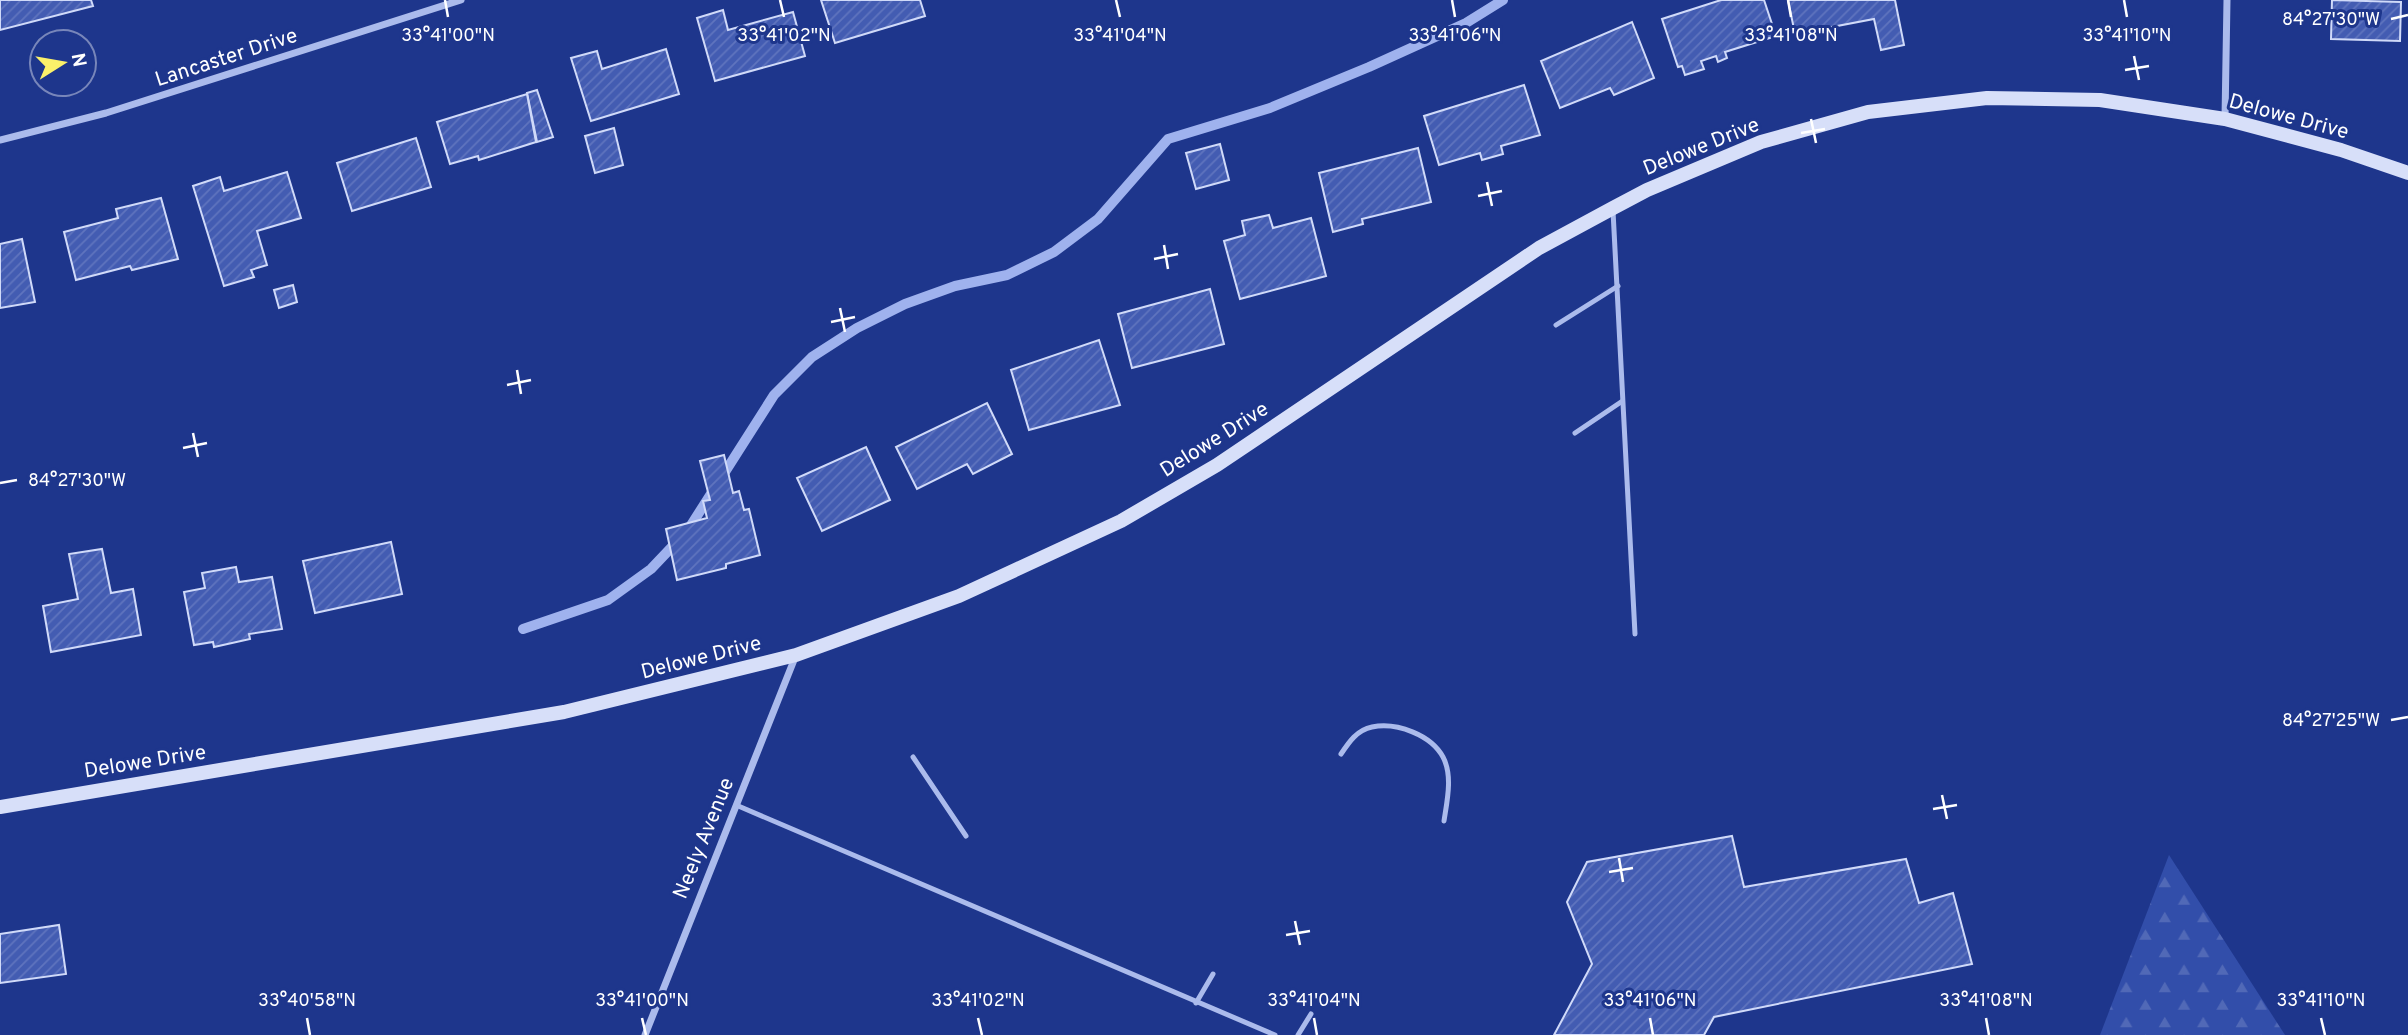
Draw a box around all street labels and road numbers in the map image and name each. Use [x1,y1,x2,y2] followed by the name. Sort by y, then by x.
[152,23,301,94] street label: Lancaster Drive
[2226,88,2352,146] street label: Delowe Drive
[1639,112,1764,183] street label: Delowe Drive
[1155,396,1274,484] street label: Delowe Drive
[638,630,764,686] street label: Delowe Drive
[82,740,208,785] street label: Delowe Drive
[668,774,741,903] street label: Neely Avenue

